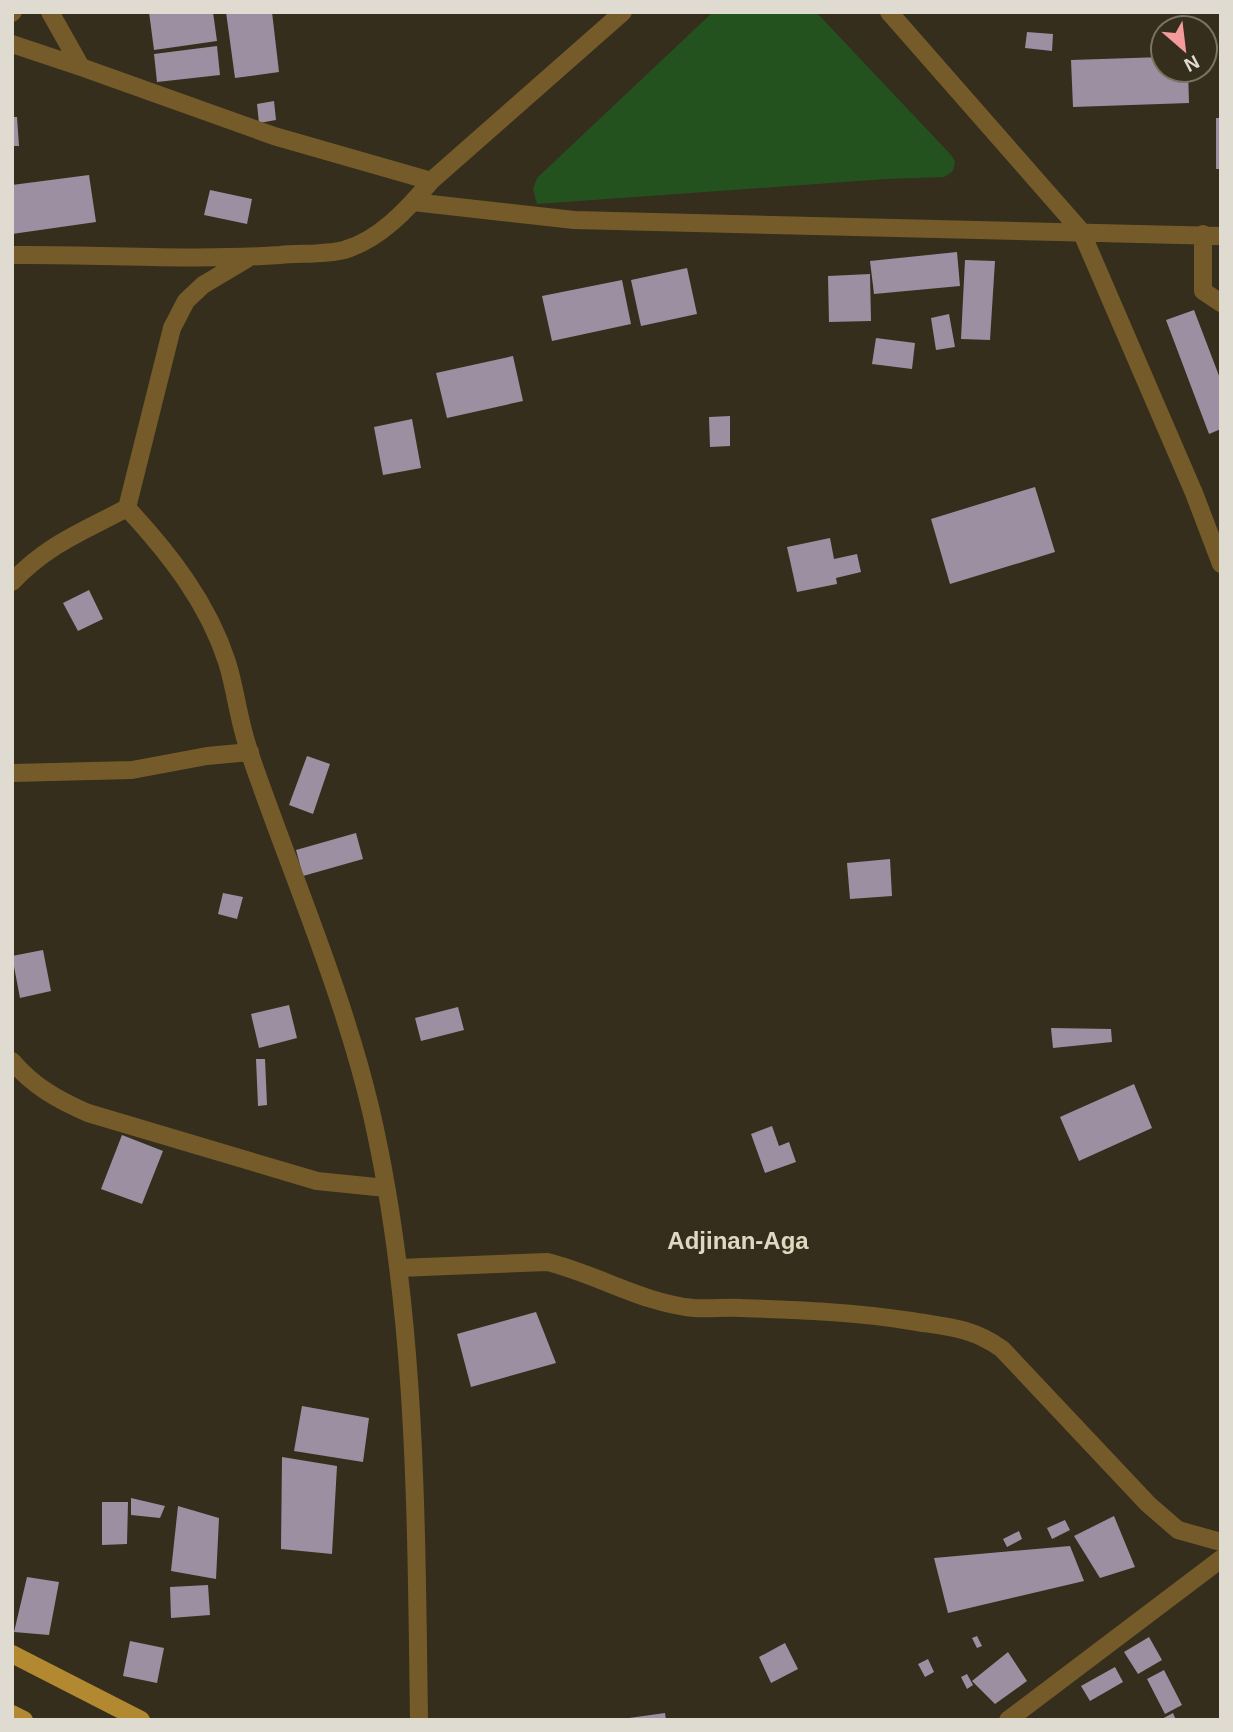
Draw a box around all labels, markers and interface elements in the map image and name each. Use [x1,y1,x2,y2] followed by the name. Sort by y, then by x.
[1149,14,1219,84] north arrow
[1181,51,1203,76] text: N
[667,1227,809,1254] district label: Adjinan-Aga

